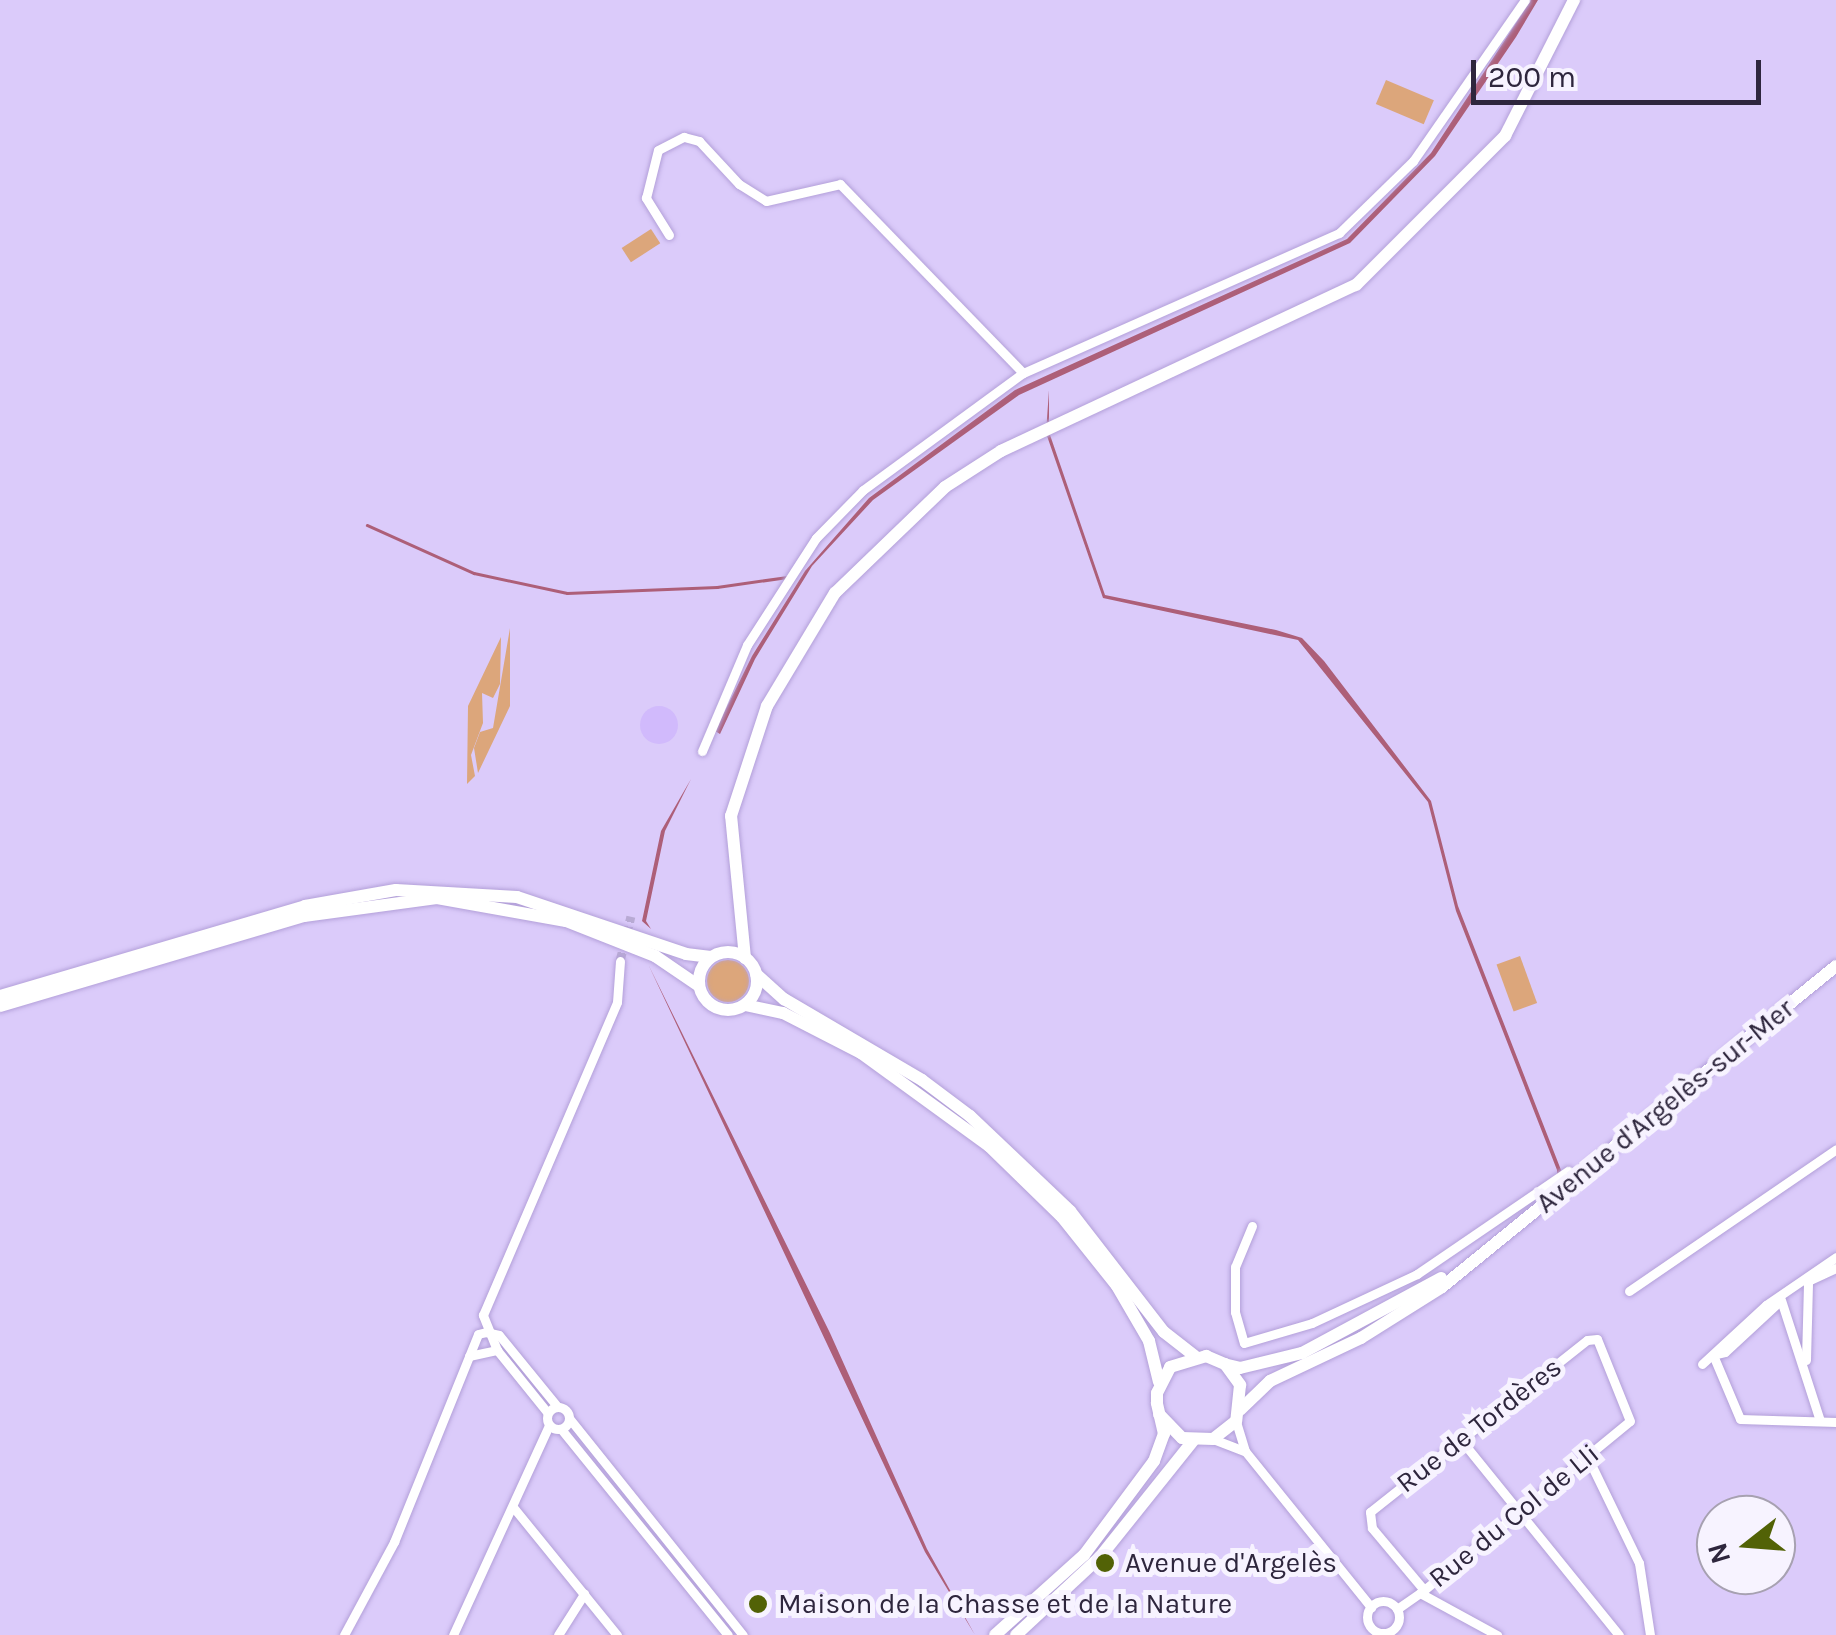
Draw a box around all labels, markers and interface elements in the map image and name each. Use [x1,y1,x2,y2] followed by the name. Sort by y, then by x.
[1476,40,1766,102] scale bar
[1488,59,1576,95] text: 200 m
[1529,992,1801,1220] street label: Avenue d'Argelès-sur-Mer
[1390,1350,1568,1500] street label: Rue de Tordères
[1422,1437,1606,1595] street label: Rue du Col de Lli
[1696,1495,1796,1595] north arrow
[1700,1539,1737,1568] text: N
[1125,1546,1337,1580] place label: Avenue d'Argelès
[1094,1552,1116,1574] marker: Avenue d'Argelès
[778,1587,1232,1621] place label: Maison de la Chasse et de la Nature
[747,1593,769,1615] marker: Maison de la Chasse et de la Nature

